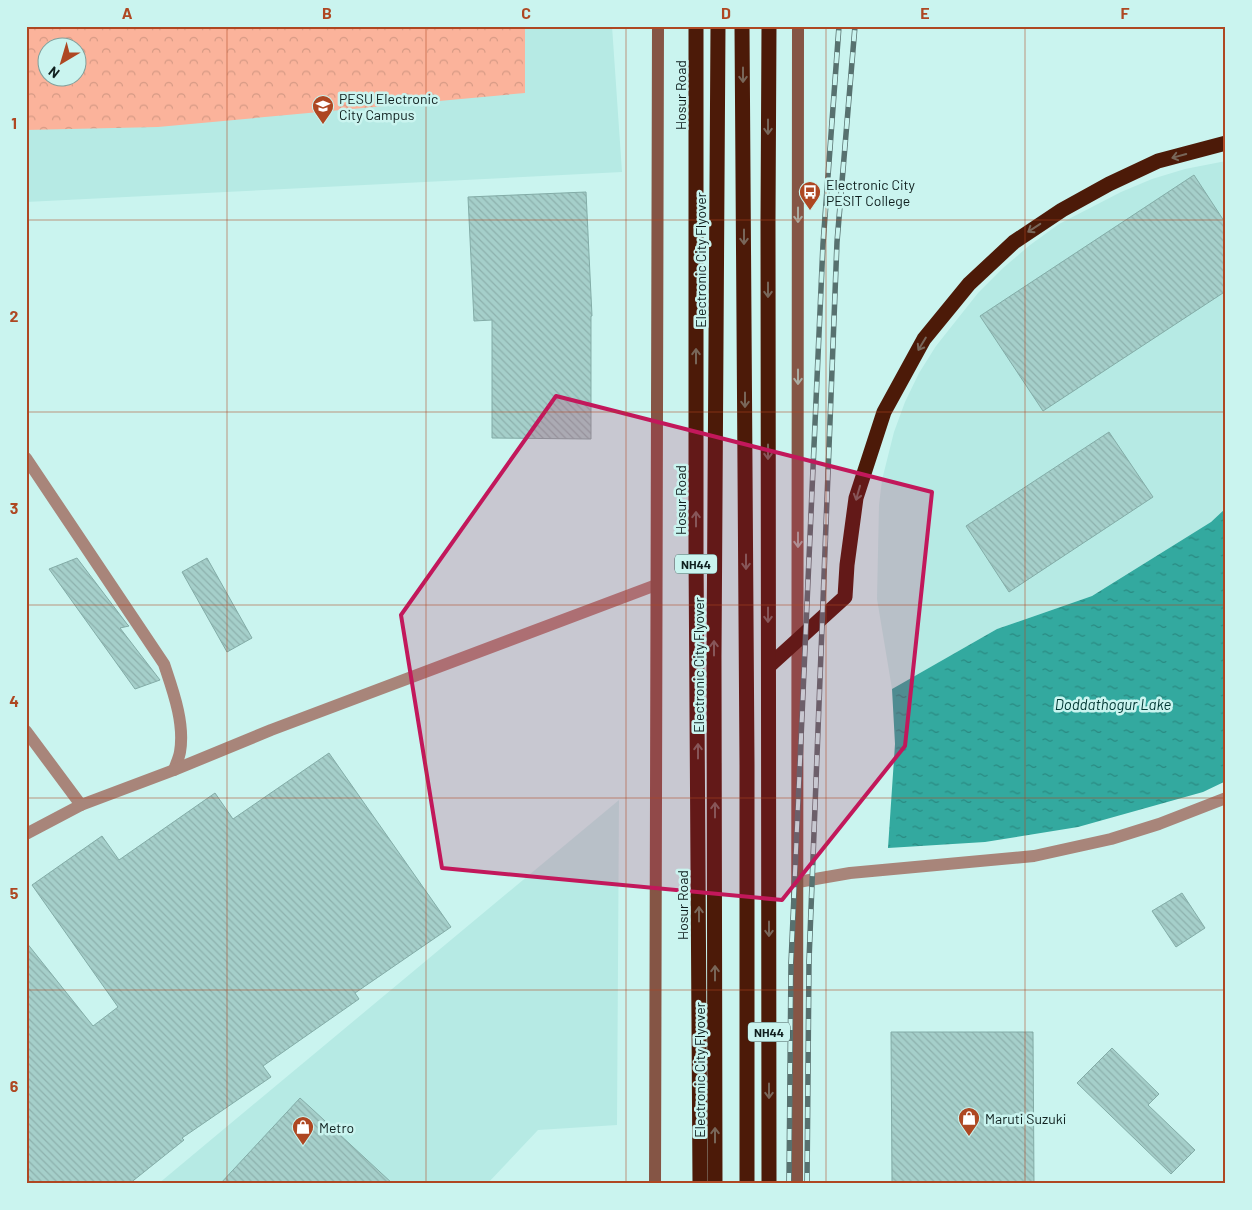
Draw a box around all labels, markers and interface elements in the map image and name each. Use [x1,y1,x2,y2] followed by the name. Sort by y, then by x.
[122,3,133,22] text: A
[322,3,332,22] text: B
[521,3,531,22] text: C
[721,3,731,22] text: D
[920,3,930,22] text: E
[1121,3,1130,22] text: F
[38,38,88,88] north arrow
[672,60,689,130] street label: Hosur Road
[45,63,63,82] text: N
[738,66,748,83] one-way arrow
[339,90,438,123] place label: PESU Electronic City Campus
[311,94,335,125] school or university icon: PESU Electronic City Campus
[11,113,17,132] text: 1
[763,119,773,135] one-way arrow
[1171,151,1187,161] one-way arrow
[826,176,916,209] place label: Electronic City PESIT College
[798,180,822,211] bus stop icon: Electronic City PESIT College
[692,192,709,328] street label: Electronic City Flyover
[793,206,803,223] one-way arrow
[1028,224,1042,234] one-way arrow
[739,229,749,245] one-way arrow
[763,282,773,298] one-way arrow
[10,306,19,325] text: 2
[917,337,927,351] one-way arrow
[691,349,701,365] one-way arrow
[793,369,803,385] one-way arrow
[740,392,750,408] one-way arrow
[763,444,773,460] one-way arrow
[672,465,689,535] street label: Hosur Road
[853,484,862,500] one-way arrow
[10,498,18,517] text: 3
[691,511,701,528] one-way arrow
[793,532,803,548] one-way arrow
[675,554,717,574] road number: NH44
[741,554,750,570] one-way arrow
[690,597,707,733] street label: Electronic City Flyover
[763,606,773,623] one-way arrow
[709,640,719,656] one-way arrow
[9,691,19,710] text: 4
[1055,695,1171,713] water label: Doddathogur Lake
[693,744,703,760] one-way arrow
[710,802,720,818] one-way arrow
[674,870,691,940] street label: Hosur Road
[10,883,19,902] text: 5
[694,906,704,922] one-way arrow
[764,920,774,936] one-way arrow
[710,965,720,981] one-way arrow
[691,1002,708,1138] street label: Electronic City Flyover
[748,1022,790,1042] road number: NH44
[10,1076,19,1095] text: 6
[764,1082,774,1099] one-way arrow
[957,1106,981,1137] shop icon: Maruti Suzuki
[985,1110,1066,1127] place label: Maruti Suzuki
[291,1115,315,1146] shop icon: Metro
[319,1119,354,1136] place label: Metro
[710,1127,720,1144] one-way arrow

